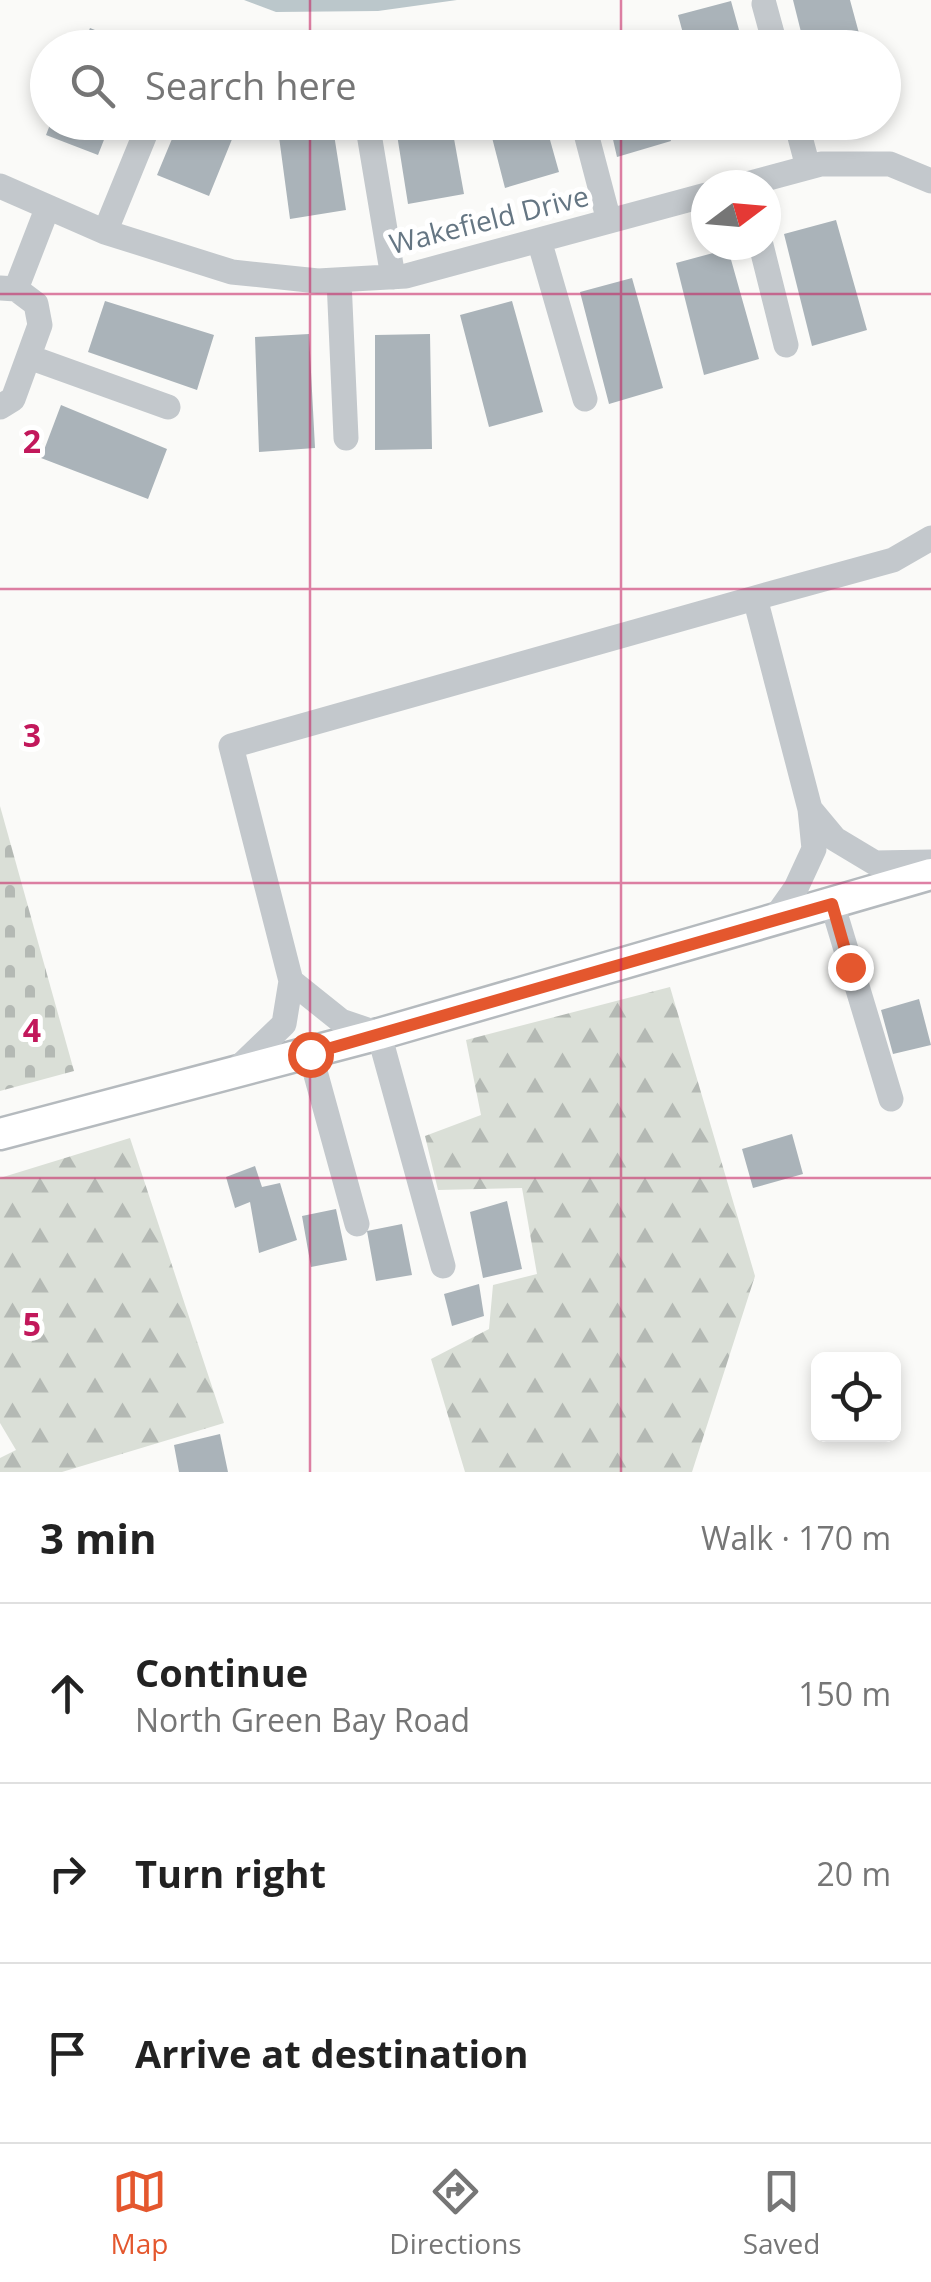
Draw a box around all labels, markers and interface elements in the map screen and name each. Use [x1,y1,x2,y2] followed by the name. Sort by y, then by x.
[30,30,901,140] search box
[65,58,120,113] icon: search
[145,59,357,111] text: Search here
[691,170,781,260] north arrow
[385,176,592,262] street label: Wakefield Drive
[23,419,41,462] text: 2
[23,713,41,756] text: 3
[828,945,874,991] route end
[23,1008,41,1051] text: 4
[288,1032,334,1078] route start
[23,1302,41,1345] text: 5
[811,1352,901,1442] map controls
[811,1352,901,1442] button: locate
[40,1509,157,1566] text: 3 min
[701,1516,891,1559] text: Walk · 170 m
[135,1646,308,1698] text: Continue
[40,1666,95,1721] icon: ahead
[798,1672,891,1715] text: 150 m
[135,1698,470,1741] text: North Green Bay Road
[40,1846,95,1901] icon: right
[135,1847,326,1899] text: Turn right
[816,1852,891,1895] text: 20 m
[40,2026,95,2081] icon: arrive
[135,2027,529,2079] text: Arrive at destination
[110,2164,168,2262] tab: Map
[389,2164,522,2262] tab: Directions
[743,2164,820,2262] tab: Saved

